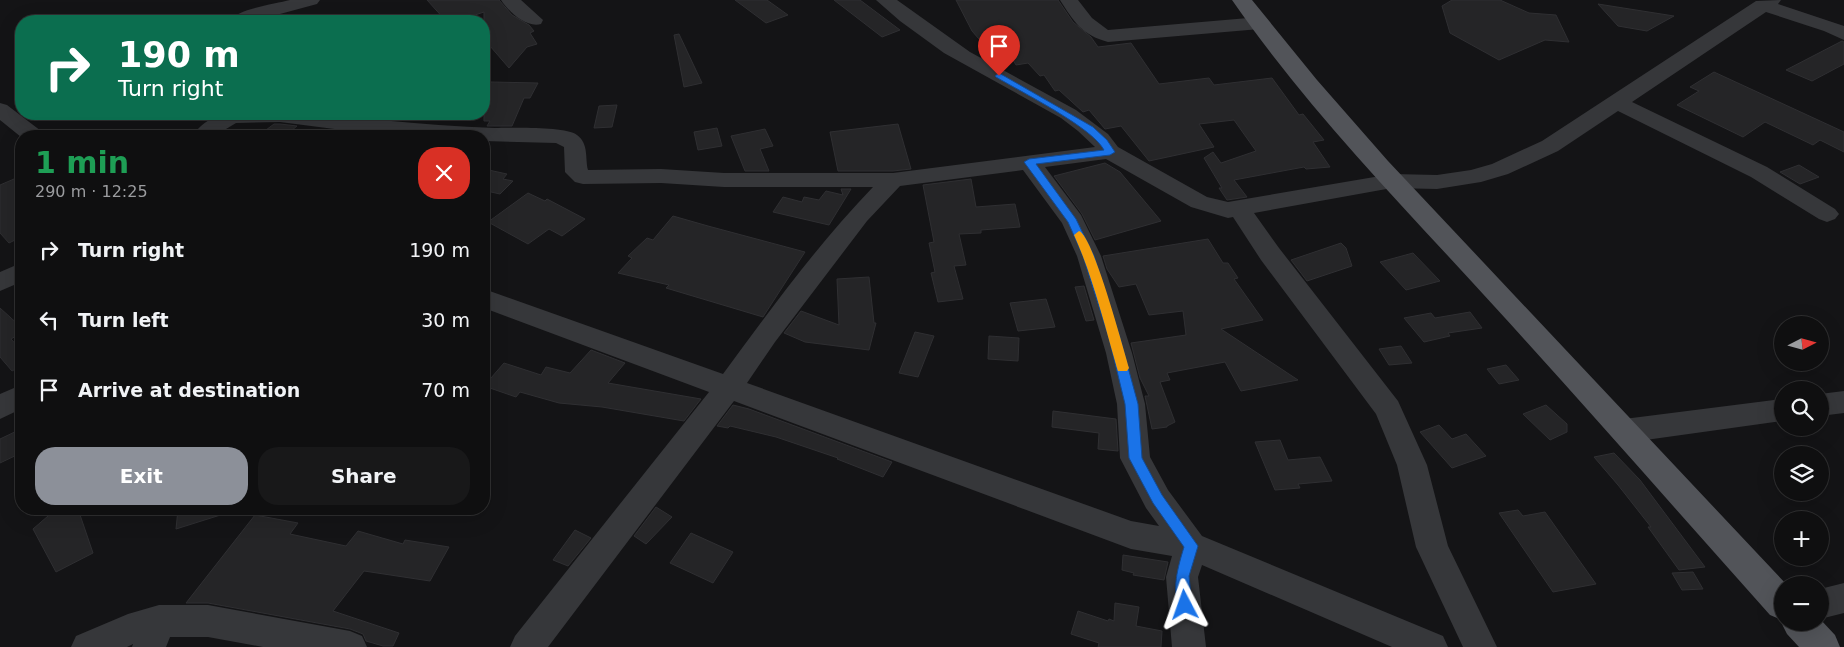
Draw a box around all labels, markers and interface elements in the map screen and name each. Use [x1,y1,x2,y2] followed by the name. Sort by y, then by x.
[978,25,1020,76] pin
[985,32,1013,60] icon: arrive
[35,35,100,100] icon: right
[118,35,240,75] text: 190 m
[118,76,223,101] text: Turn right
[35,145,129,180] text: 1 min
[418,147,470,199] button: close
[35,182,148,201] text: 290 m · 12:25
[35,236,63,264] icon: right
[78,239,184,261] text: Turn right
[409,239,470,261] text: 190 m
[35,306,63,334] icon: left
[78,309,169,331] text: Turn left
[421,309,470,331] text: 30 m
[1774,316,1829,371] north arrow
[1774,316,1829,631] map controls
[35,376,63,404] icon: arrive
[78,379,300,401] text: Arrive at destination
[421,379,470,401] text: 70 m
[1774,381,1829,436] button: search
[1774,446,1829,501] button: layers
[35,447,248,505] button: Exit
[258,447,470,505] button: Share
[1774,511,1829,566] button: +
[1774,576,1829,631] button: −
[1158,578,1210,630] position arrow

